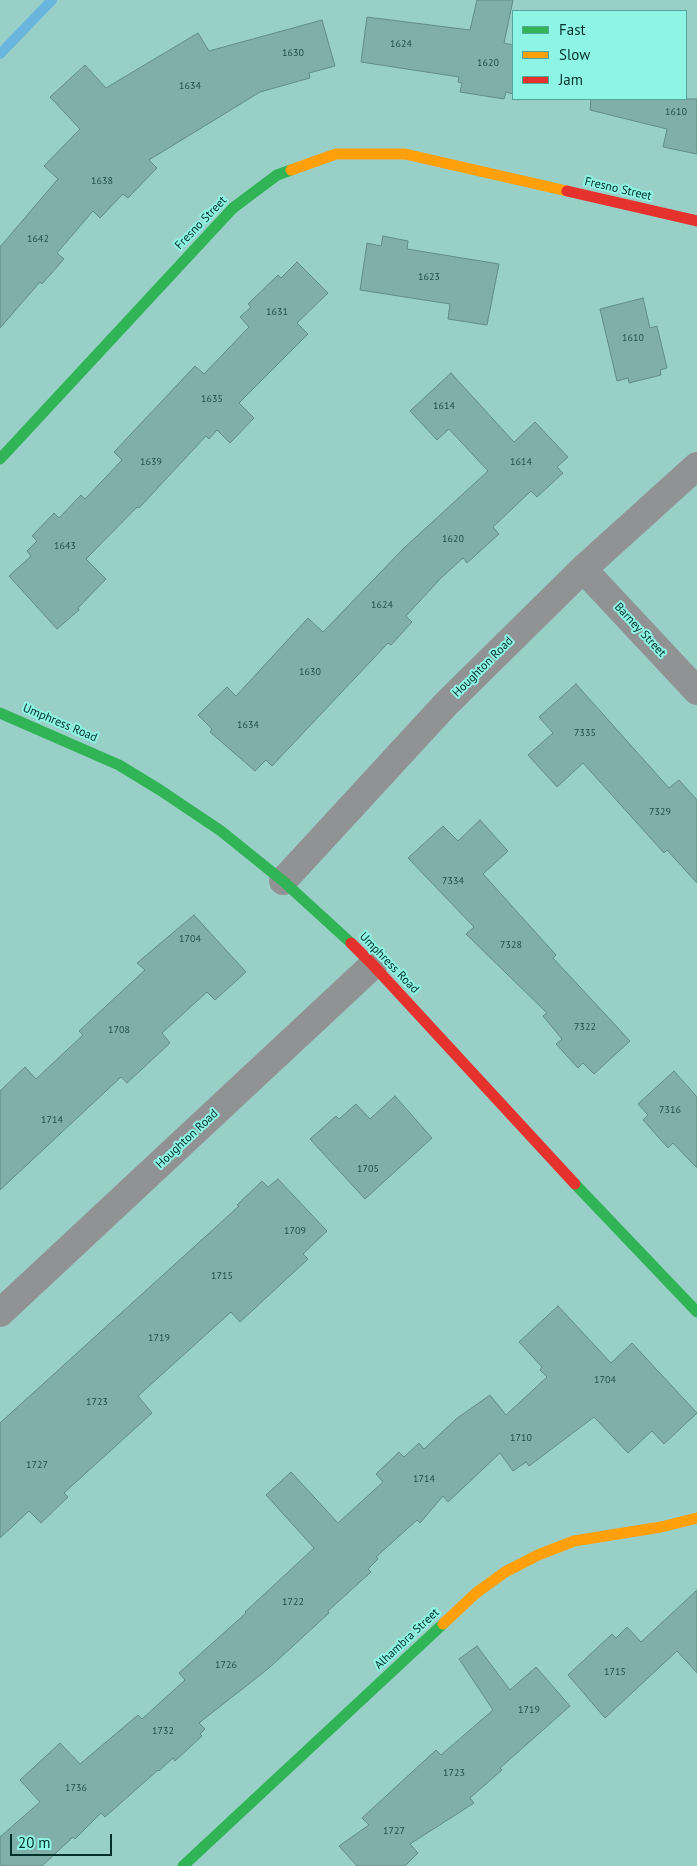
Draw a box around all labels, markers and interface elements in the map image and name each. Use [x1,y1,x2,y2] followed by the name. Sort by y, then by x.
[512,10,687,100] legend
[559,20,586,39] text: Fast
[390,38,412,50] house number: 1624
[559,45,590,64] text: Slow
[282,47,304,59] house number: 1630
[477,57,499,69] house number: 1620
[559,70,583,89] text: Jam
[179,80,201,92] house number: 1634
[665,106,687,118] house number: 1610
[583,174,653,204] street label: Fresno Street
[91,175,113,187] house number: 1638
[172,193,230,253] street label: Fresno Street
[27,233,49,245] house number: 1642
[418,271,440,283] house number: 1623
[266,306,288,318] house number: 1631
[622,332,644,344] house number: 1610
[201,393,223,405] house number: 1635
[433,400,455,412] house number: 1614
[140,456,162,468] house number: 1639
[510,456,532,468] house number: 1614
[442,533,464,545] house number: 1620
[54,540,76,552] house number: 1643
[371,599,393,611] house number: 1624
[611,600,669,660] street label: Barney Street
[450,634,516,700] street label: Houghton Road
[299,666,321,678] house number: 1630
[21,701,99,745] street label: Umphress Road
[237,719,259,731] house number: 1634
[574,727,596,739] house number: 7335
[649,806,671,818] house number: 7329
[442,875,464,887] house number: 7334
[356,929,422,997] street label: Umphress Road
[179,933,201,945] house number: 1704
[500,939,522,951] house number: 7328
[574,1021,596,1033] house number: 7322
[108,1024,130,1036] house number: 1708
[659,1104,681,1116] house number: 7316
[153,1107,221,1171] street label: Houghton Road
[41,1114,63,1126] house number: 1714
[357,1163,379,1175] house number: 1705
[284,1225,306,1237] house number: 1709
[211,1270,233,1282] house number: 1715
[148,1332,170,1344] house number: 1719
[594,1374,616,1386] house number: 1704
[86,1396,108,1408] house number: 1723
[510,1432,532,1444] house number: 1710
[26,1459,48,1471] house number: 1727
[413,1473,435,1485] house number: 1714
[282,1596,304,1608] house number: 1722
[372,1605,442,1673] street label: Alhambra Street
[215,1659,237,1671] house number: 1726
[604,1666,626,1678] house number: 1715
[518,1704,540,1716] house number: 1719
[152,1725,174,1737] house number: 1732
[443,1767,465,1779] house number: 1723
[65,1782,87,1794] house number: 1736
[12,1824,115,1856] scale bar
[383,1825,405,1837] house number: 1727
[18,1833,51,1852] text: 20 m

